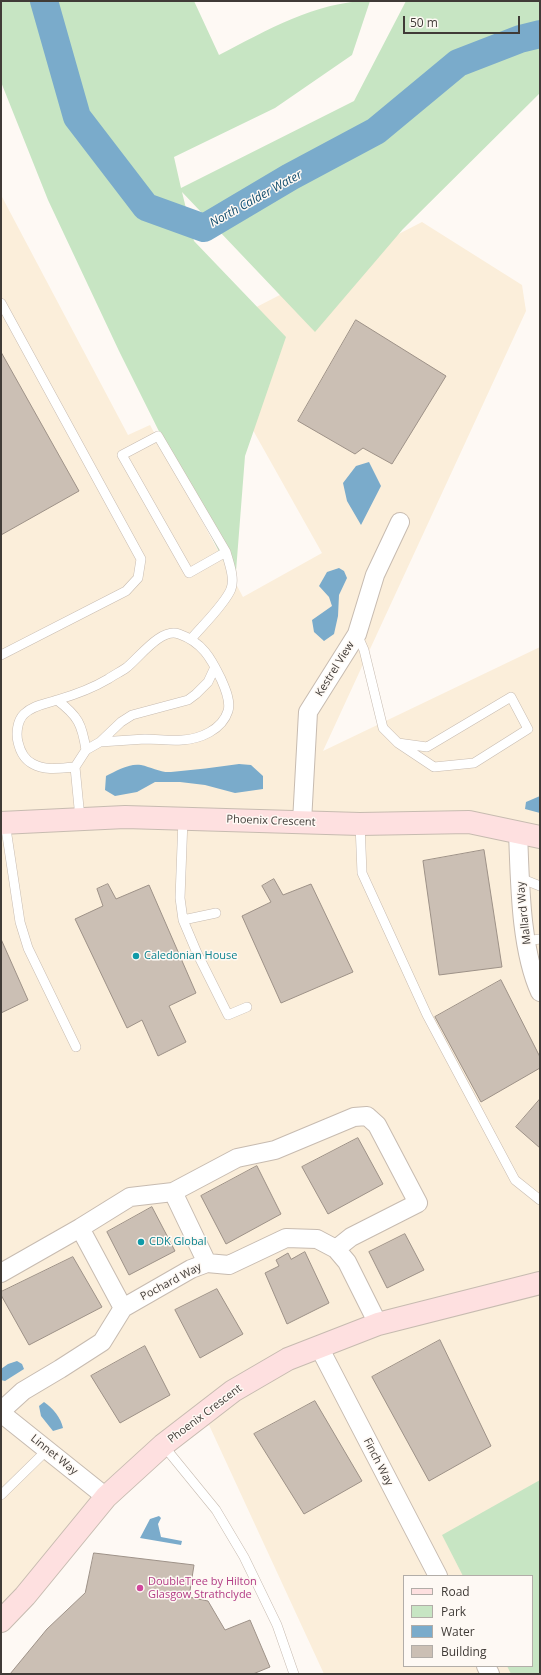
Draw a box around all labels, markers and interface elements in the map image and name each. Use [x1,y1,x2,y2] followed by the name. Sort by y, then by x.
[405,8,522,34] scale bar
[410,14,438,31] text: 50 m
[207,168,305,230] water label: North Calder Water
[313,639,357,699] street label: Kestrel View
[226,813,316,829] street label: Phoenix Crescent
[514,881,534,945] street label: Mallard Way
[144,949,237,963] place label: Caledonian House
[131,951,141,961] marker: Caledonian House
[149,1235,207,1249] place label: CDK Global
[136,1237,146,1247] marker: CDK Global
[138,1260,204,1304] street label: Pochard Way
[165,1382,245,1446] street label: Phoenix Crescent
[28,1432,80,1478] street label: Linnet Way
[360,1436,396,1488] street label: Finch Way
[148,1575,257,1601] place label: DoubleTree by Hilton Glasgow Strathclyde
[403,1575,533,1667] legend
[135,1583,145,1593] marker: DoubleTree by Hilton Glasgow Strathclyde
[441,1583,470,1600] text: Road
[441,1603,466,1620] text: Park
[441,1623,475,1640] text: Water
[441,1643,486,1660] text: Building

